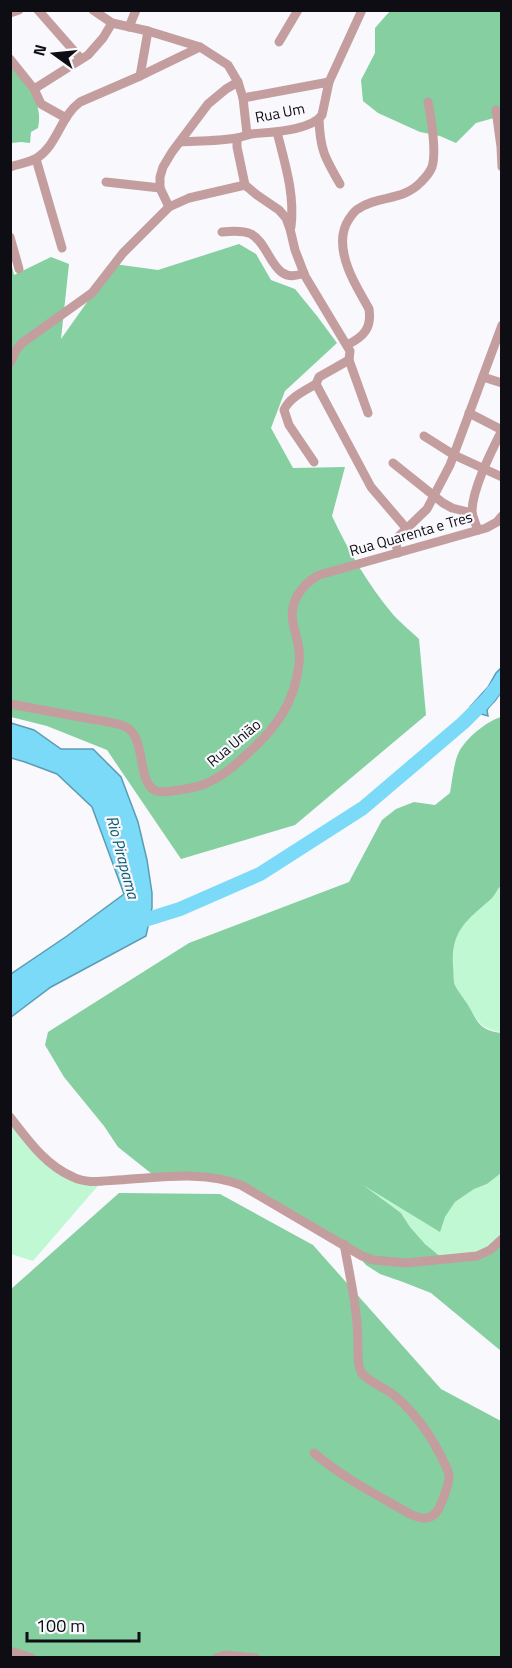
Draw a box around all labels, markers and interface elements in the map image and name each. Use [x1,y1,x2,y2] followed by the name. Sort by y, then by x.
[24,24,84,84] north arrow
[26,42,53,59] text: N
[253,96,307,129] street label: Rua Um
[347,505,475,562] street label: Rua Quarenta e Tres
[202,713,266,772] street label: Rua União
[100,813,146,902] water label: Rio Pirapama
[27,1605,140,1643] scale bar
[36,1612,85,1639] text: 100 m

